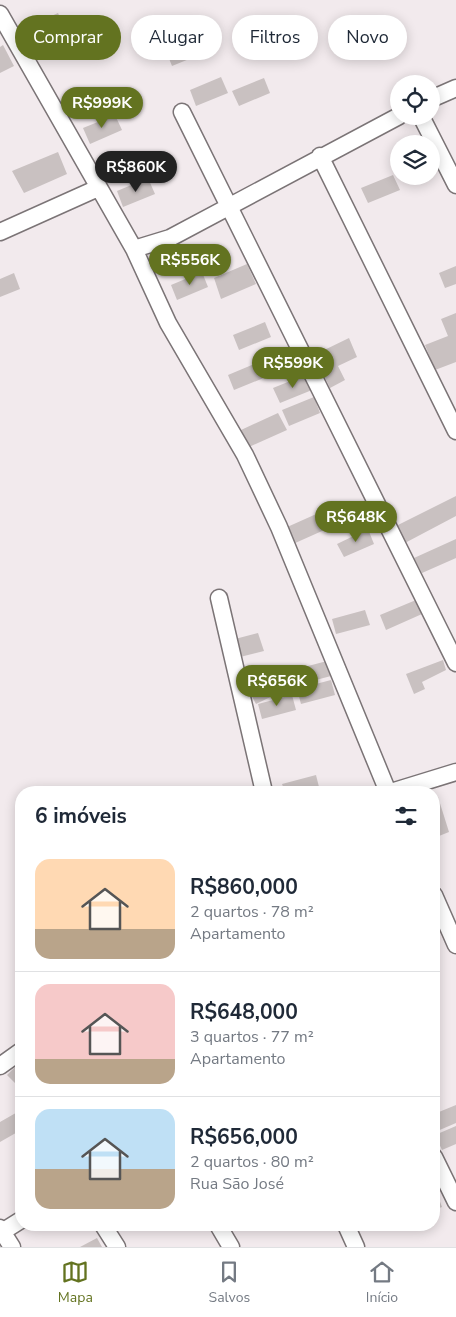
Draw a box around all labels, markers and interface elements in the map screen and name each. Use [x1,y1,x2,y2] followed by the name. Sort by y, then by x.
[15,15,121,60] chip: Comprar
[131,15,222,60] chip: Alugar
[232,15,318,60] chip: Filtros
[328,15,407,60] chip: Novo
[390,75,440,185] map controls
[390,75,440,125] button: locate
[61,86,143,129] pin: R$999K
[72,92,132,114] text: R$999K
[390,135,440,185] button: layers
[95,150,177,193] pin: R$860K
[106,156,166,178] text: R$860K
[149,244,231,286] pin: R$556K
[160,249,220,271] text: R$556K
[252,346,334,389] pin: R$599K
[263,352,323,374] text: R$599K
[315,500,397,543] pin: R$648K
[326,506,386,528] text: R$648K
[236,664,318,707] pin: R$656K
[247,670,307,692] text: R$656K
[35,802,127,830] text: 6 imóveis
[392,802,420,830] icon: filters
[190,873,298,901] text: R$860,000
[75,879,135,939] icon: home
[190,901,314,923] text: 2 quartos · 78 m²
[190,923,285,945] text: Apartamento
[190,998,298,1026] text: R$648,000
[75,1004,135,1064] icon: home
[190,1026,314,1048] text: 3 quartos · 77 m²
[190,1048,285,1070] text: Apartamento
[190,1123,298,1151] text: R$656,000
[75,1129,135,1189] icon: home
[190,1151,314,1173] text: 2 quartos · 80 m²
[190,1173,284,1195] text: Rua São José
[58,1258,93,1307] tab: Mapa
[209,1258,250,1307] tab: Salvos
[366,1258,398,1307] tab: Início

